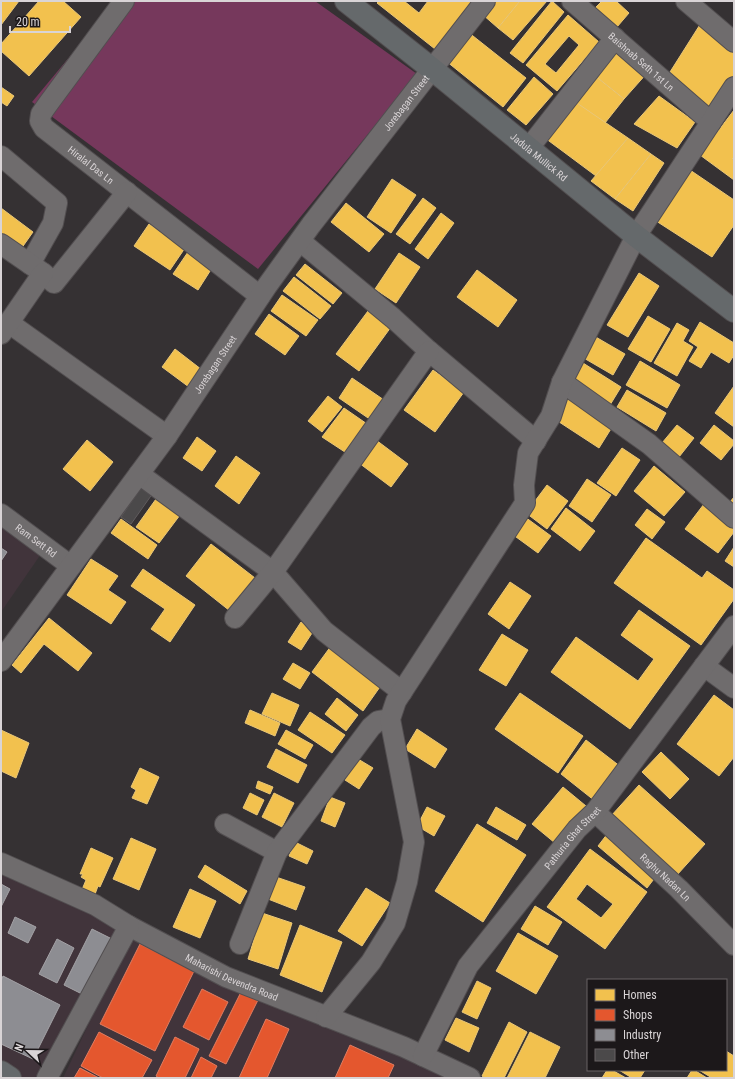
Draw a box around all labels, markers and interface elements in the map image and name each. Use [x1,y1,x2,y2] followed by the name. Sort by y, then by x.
[10,8,70,34] scale bar
[16,15,40,29] text: 20 m
[606,30,676,93] street label: Baishnab Seth 1st Ln
[381,73,432,133] street label: Jorebagan Street
[508,131,569,183] street label: Jadula Mullick Rd
[66,144,116,186] street label: Hiralal Das Ln
[192,333,239,396] street label: Jorebagan Street
[13,522,59,559] street label: Ram Sett Rd
[542,805,603,872] street label: Pathuria Ghat Street
[638,851,693,904] street label: Raghu Nadan Ln
[184,952,280,1003] street label: Maharishi Devendra Road
[587,979,727,1071] legend
[623,988,657,1002] text: Homes
[623,1008,652,1022] text: Shops
[623,1028,661,1042] text: Industry
[8,1031,48,1071] north arrow
[12,1042,27,1053] text: N
[623,1048,649,1062] text: Other

